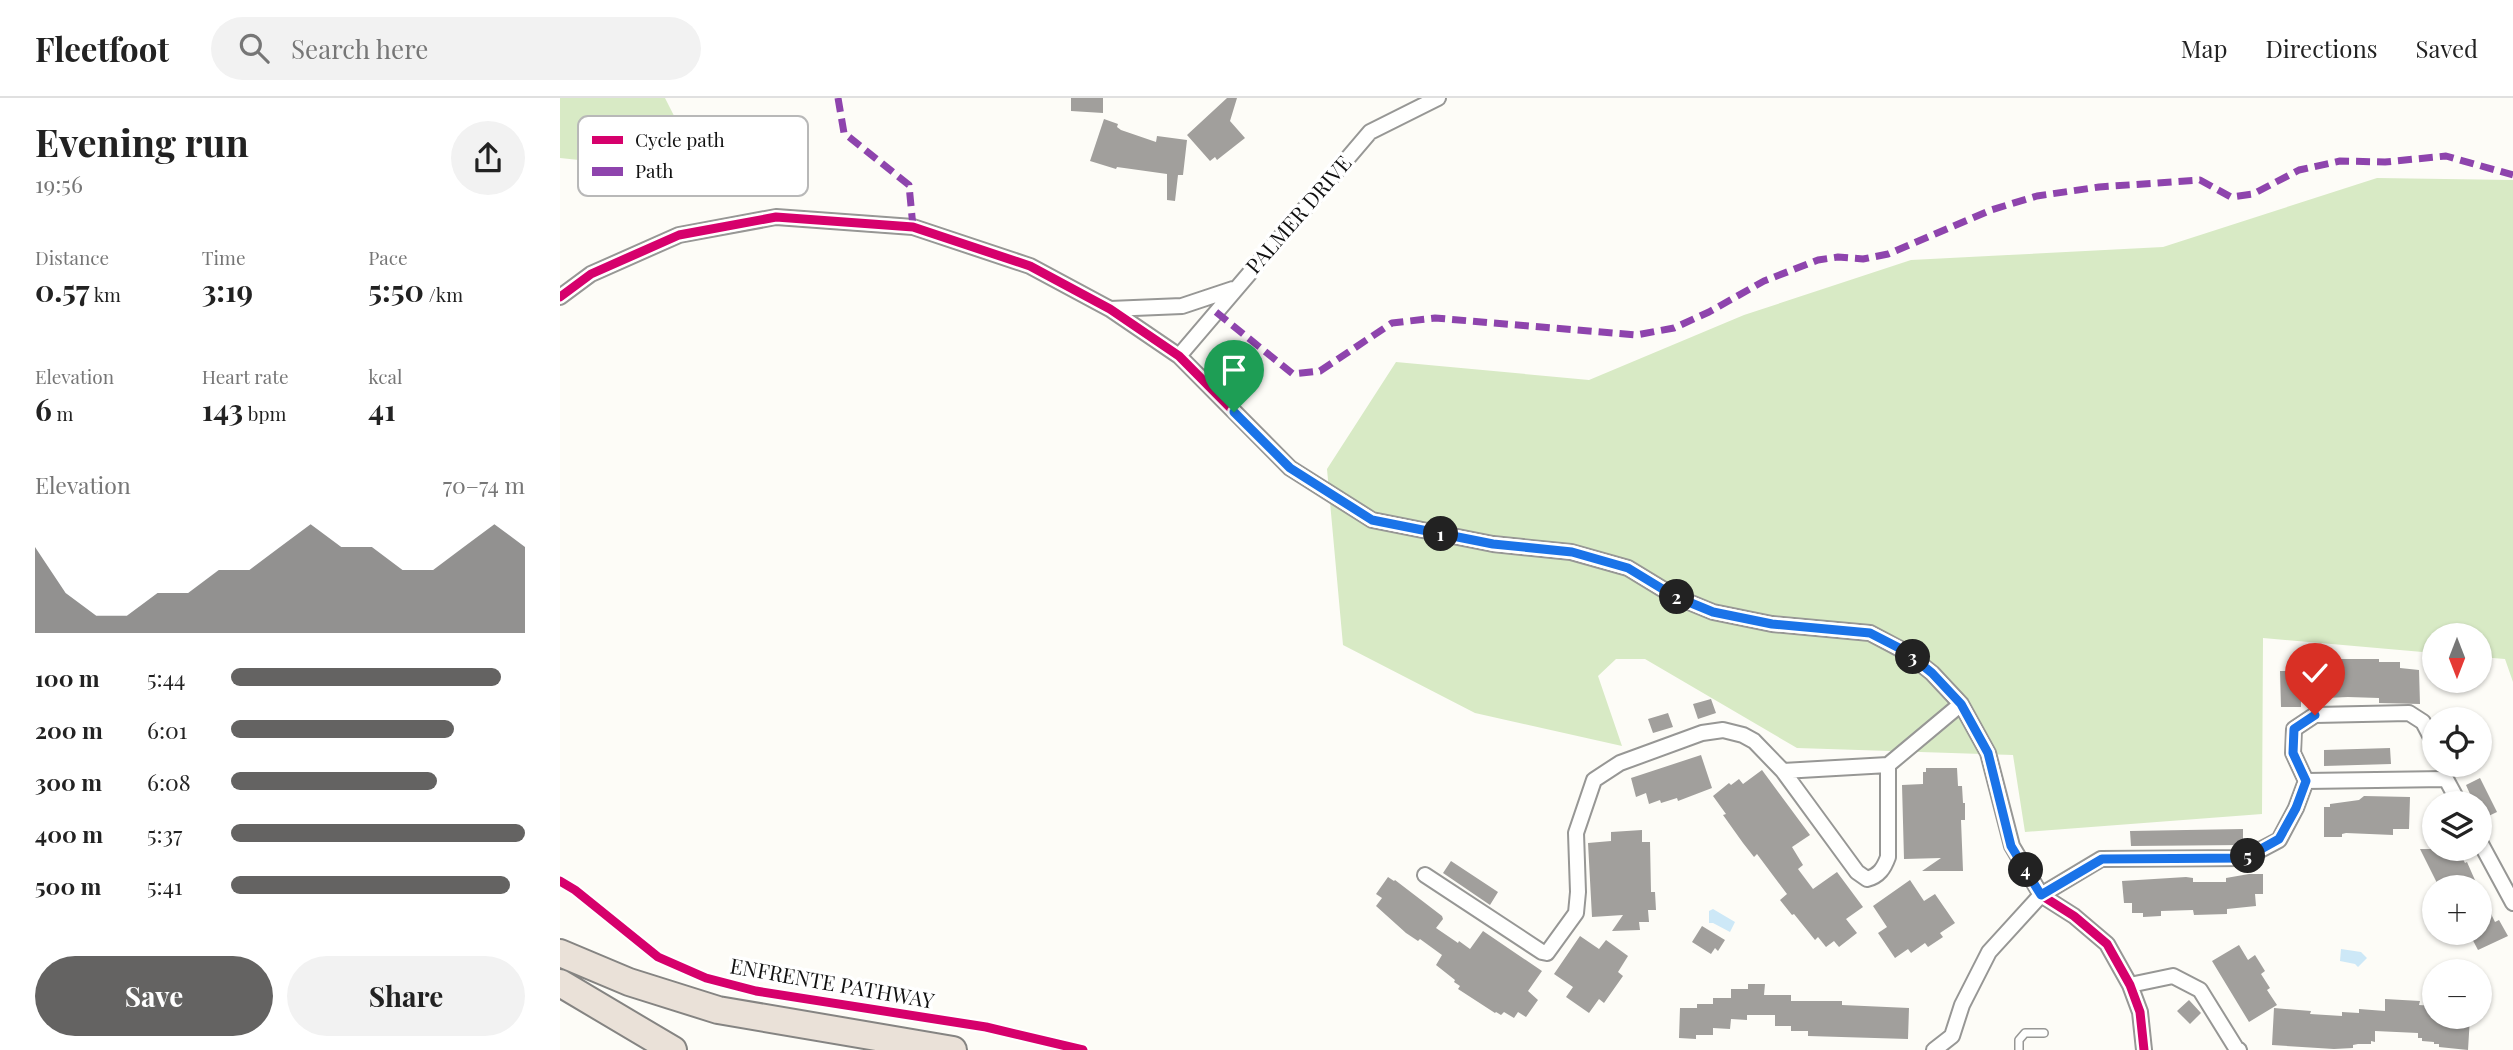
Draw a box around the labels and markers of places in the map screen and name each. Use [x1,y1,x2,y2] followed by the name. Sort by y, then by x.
[1204,340,1264,412] pin
[1424,516,1458,551] pin: 1
[1660,580,1694,614] pin: 2
[1896,640,1930,674] pin: 3
[2285,643,2345,715] pin
[2230,838,2266,874] pin: 5
[2008,852,2044,888] pin: 4

